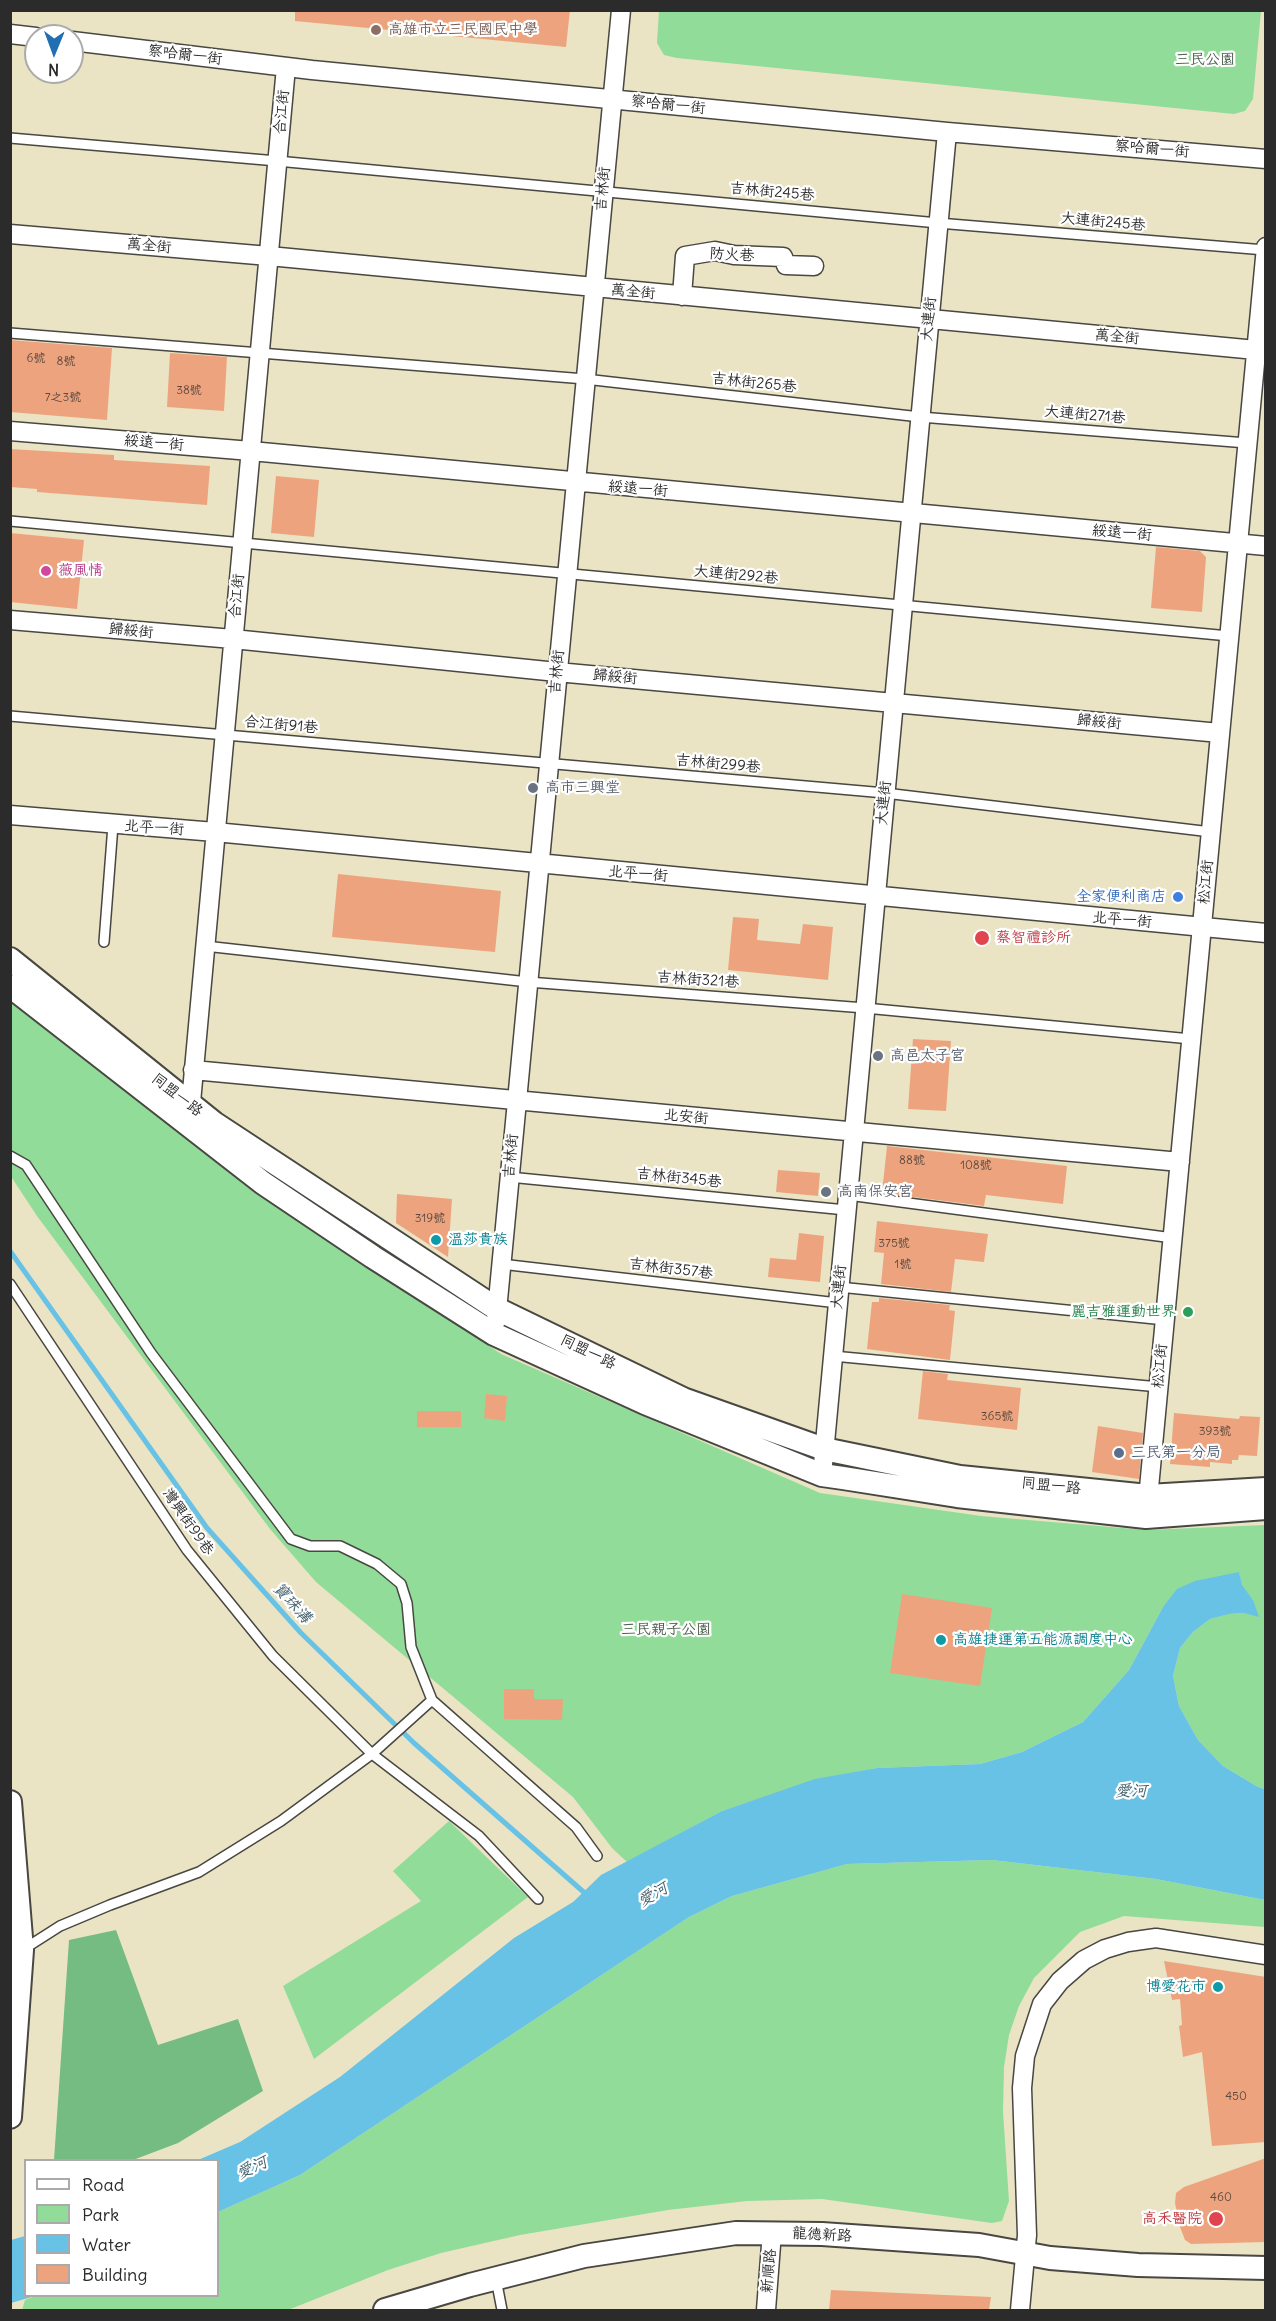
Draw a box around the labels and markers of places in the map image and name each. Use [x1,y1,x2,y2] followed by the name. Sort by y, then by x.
[388,21,538,39] place label: 高雄市立三民國民中學
[369,23,383,37] marker: 高雄市立三民國民中學
[58,562,103,580] place label: 薇風情
[39,564,53,578] marker: 薇風情
[545,779,620,797] place label: 高市三興堂
[526,781,540,795] marker: 高市三興堂
[1076,888,1166,906] place label: 全家便利商店
[1171,890,1185,904] marker: 全家便利商店
[973,929,991,947] marker: 蔡智禮診所
[996,929,1071,947] place label: 蔡智禮診所
[890,1047,965,1065] place label: 高邑太子宮
[871,1049,885,1063] marker: 高邑太子宮
[838,1183,913,1201] place label: 高南保安宮
[819,1185,833,1199] marker: 高南保安宮
[448,1231,508,1249] place label: 溫莎貴族
[429,1233,443,1247] marker: 溫莎貴族
[1071,1303,1176,1321] place label: 麗吉雅運動世界
[1181,1305,1195,1319] marker: 麗吉雅運動世界
[1131,1444,1221,1462] place label: 三民第一分局
[1112,1446,1126,1460] marker: 三民第一分局
[953,1631,1133,1649] place label: 高雄捷運第五能源調度中心
[934,1633,948,1647] marker: 高雄捷運第五能源調度中心
[1146,1978,1206,1996] place label: 博愛花市
[1211,1980,1225,1994] marker: 博愛花市
[1142,2210,1202,2228] place label: 高禾醫院
[1207,2210,1225,2228] marker: 高禾醫院

